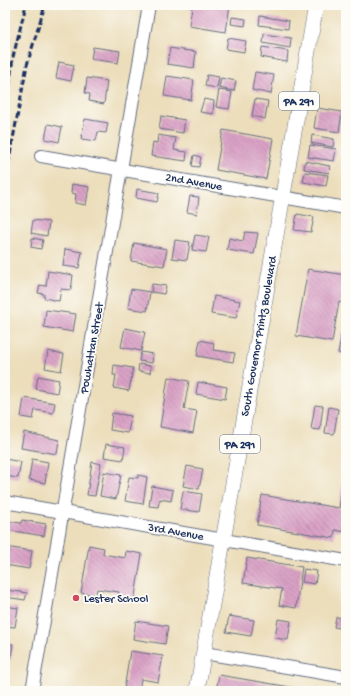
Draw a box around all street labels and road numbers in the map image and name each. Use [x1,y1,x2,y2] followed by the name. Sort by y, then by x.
[279,92,319,110] road number: PA 291
[164,171,224,195] street label: 2nd Avenue
[239,254,281,418] street label: South Governor Printz Boulevard
[78,301,108,396] street label: Powhattan Street
[220,435,260,453] road number: PA 291
[146,521,205,545] street label: 3rd Avenue

